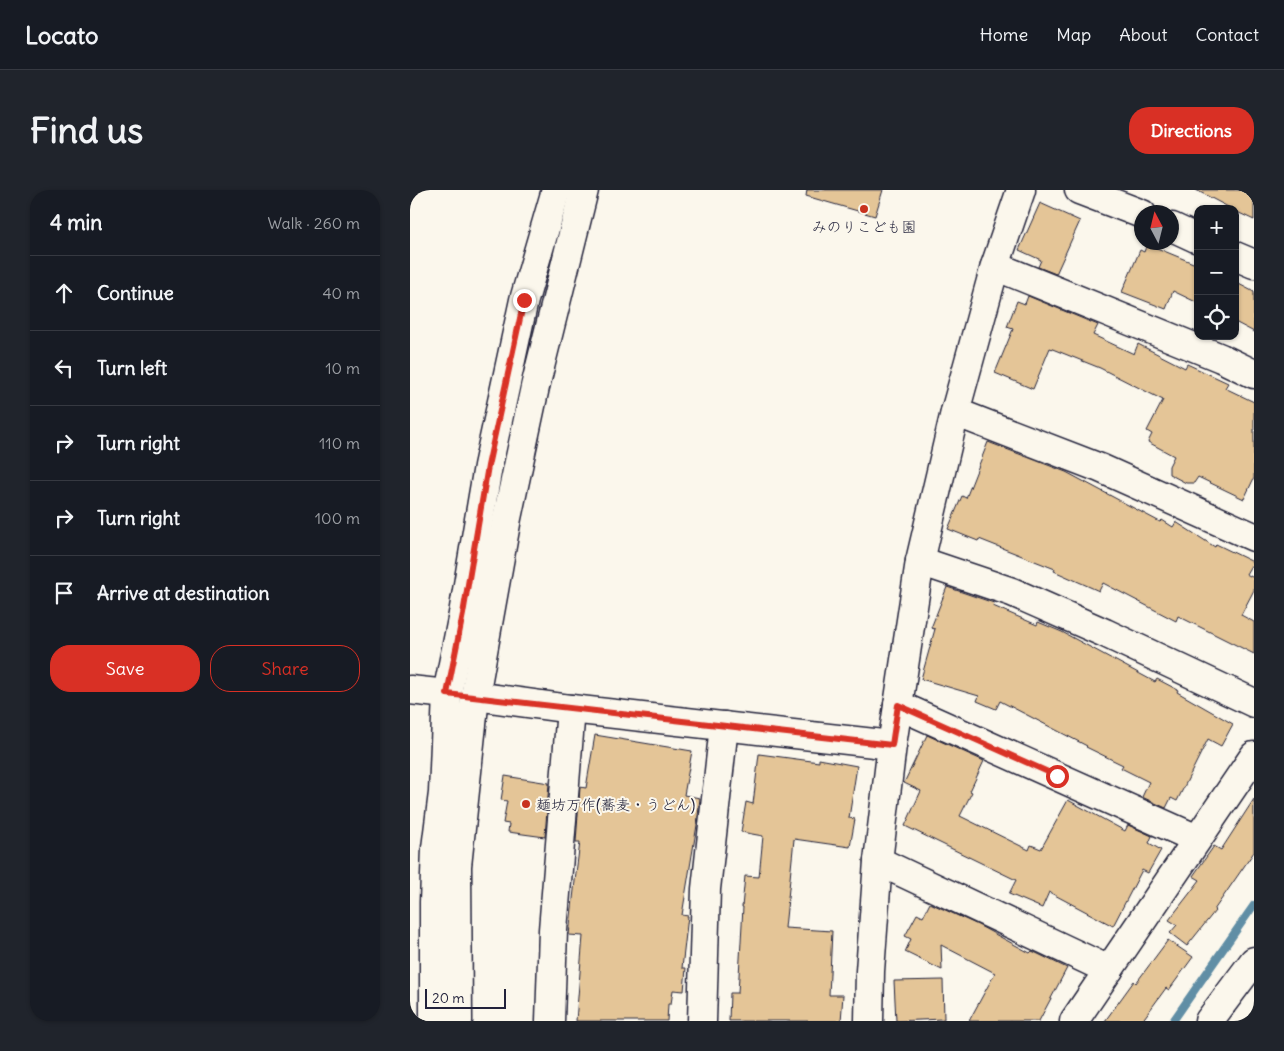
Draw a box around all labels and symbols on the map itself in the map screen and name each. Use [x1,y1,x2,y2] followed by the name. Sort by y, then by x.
[858,203,870,215] marker: みのりこども園
[1134,205,1179,250] north arrow
[811,217,917,236] place label: みのりこども園
[513,289,536,312] route end
[1046,765,1069,788] route start
[536,795,695,814] place label: 麺坊万作(蕎麦・うどん)
[520,798,532,810] marker: 麺坊万作(蕎麦・うどん)
[425,986,506,1009] scale bar

